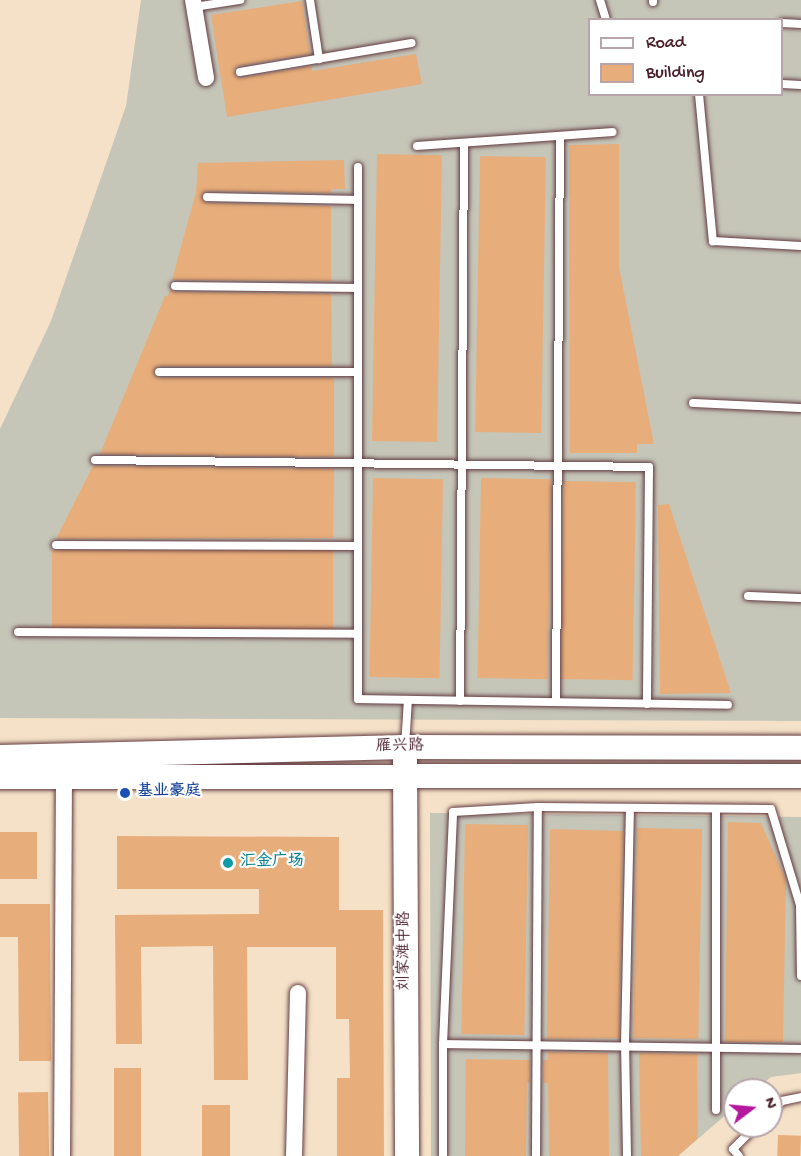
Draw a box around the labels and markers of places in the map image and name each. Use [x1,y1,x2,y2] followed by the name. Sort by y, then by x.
[137,783,201,803] place label: 基业豪庭
[118,786,132,800] marker: 基业豪庭
[240,853,304,873] place label: 汇金广场
[221,856,235,870] marker: 汇金广场

